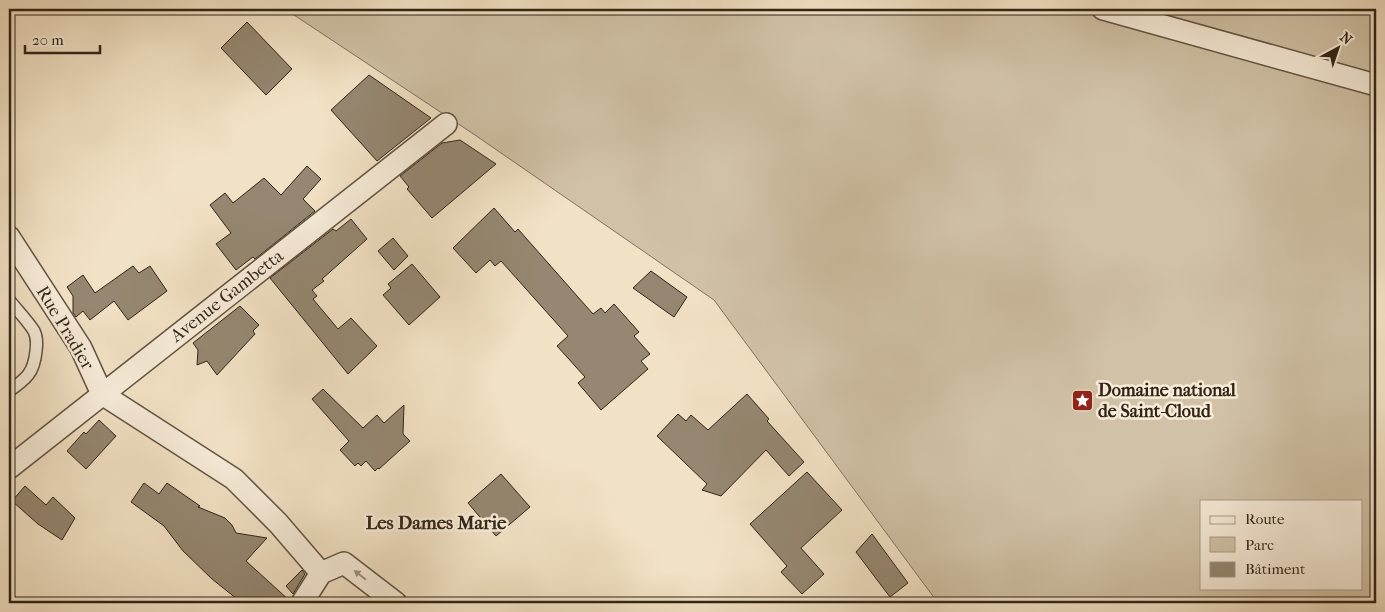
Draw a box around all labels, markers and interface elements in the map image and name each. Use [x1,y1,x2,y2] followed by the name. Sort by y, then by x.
[25,22,100,54] scale bar
[1312,22,1362,72] north arrow
[1337,28,1356,49] text: N
[32,31,64,49] text: 20 m
[166,245,288,347] street label: Avenue Gambetta
[32,282,98,374] street label: Rue Pradier
[1098,380,1237,422] place label: Domaine national de Saint-Cloud
[1070,388,1094,412] place icon: Domaine national de Saint-Cloud
[1200,500,1362,590] legend
[1245,510,1285,528] text: Route
[366,512,507,534] district label: Les Dames Marie
[1245,536,1274,554] text: Parc
[1245,560,1306,578] text: Bâtiment
[354,570,367,581] one-way arrow

